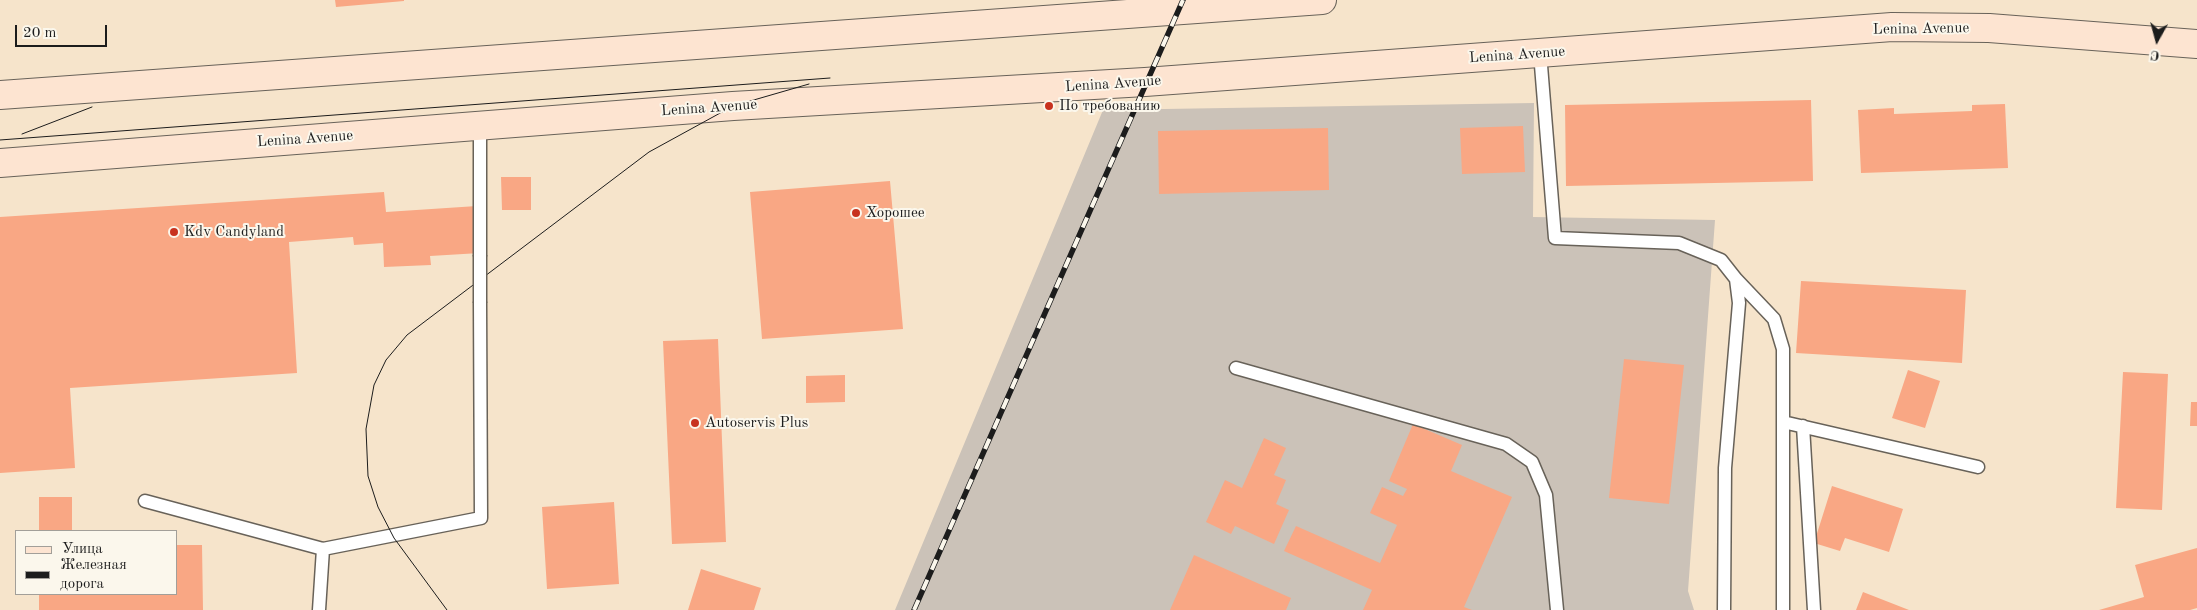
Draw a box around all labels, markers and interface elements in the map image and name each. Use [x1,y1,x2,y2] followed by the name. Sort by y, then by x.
[18,15,110,47] scale bar
[2132,15,2182,65] north arrow
[1873,19,1969,39] street label: Lenina Avenue
[23,26,57,41] text: 20 m
[1468,43,1566,67] street label: Lenina Avenue
[2150,47,2161,62] text: С
[1064,72,1162,96] street label: Lenina Avenue
[660,96,758,120] street label: Lenina Avenue
[1059,97,1160,115] place label: По требованию
[1043,100,1055,112] marker: По требованию
[256,127,354,151] street label: Lenina Avenue
[866,204,925,222] place label: Хорошее
[850,207,862,219] marker: Хорошее
[184,223,284,241] place label: Kdv Candyland
[168,226,180,238] marker: Kdv Candyland
[705,414,808,432] place label: Autoservis Plus
[689,417,701,429] marker: Autoservis Plus
[15,530,178,595] legend
[62,542,103,557] text: Улица
[60,558,127,592] text: Железная дорога

